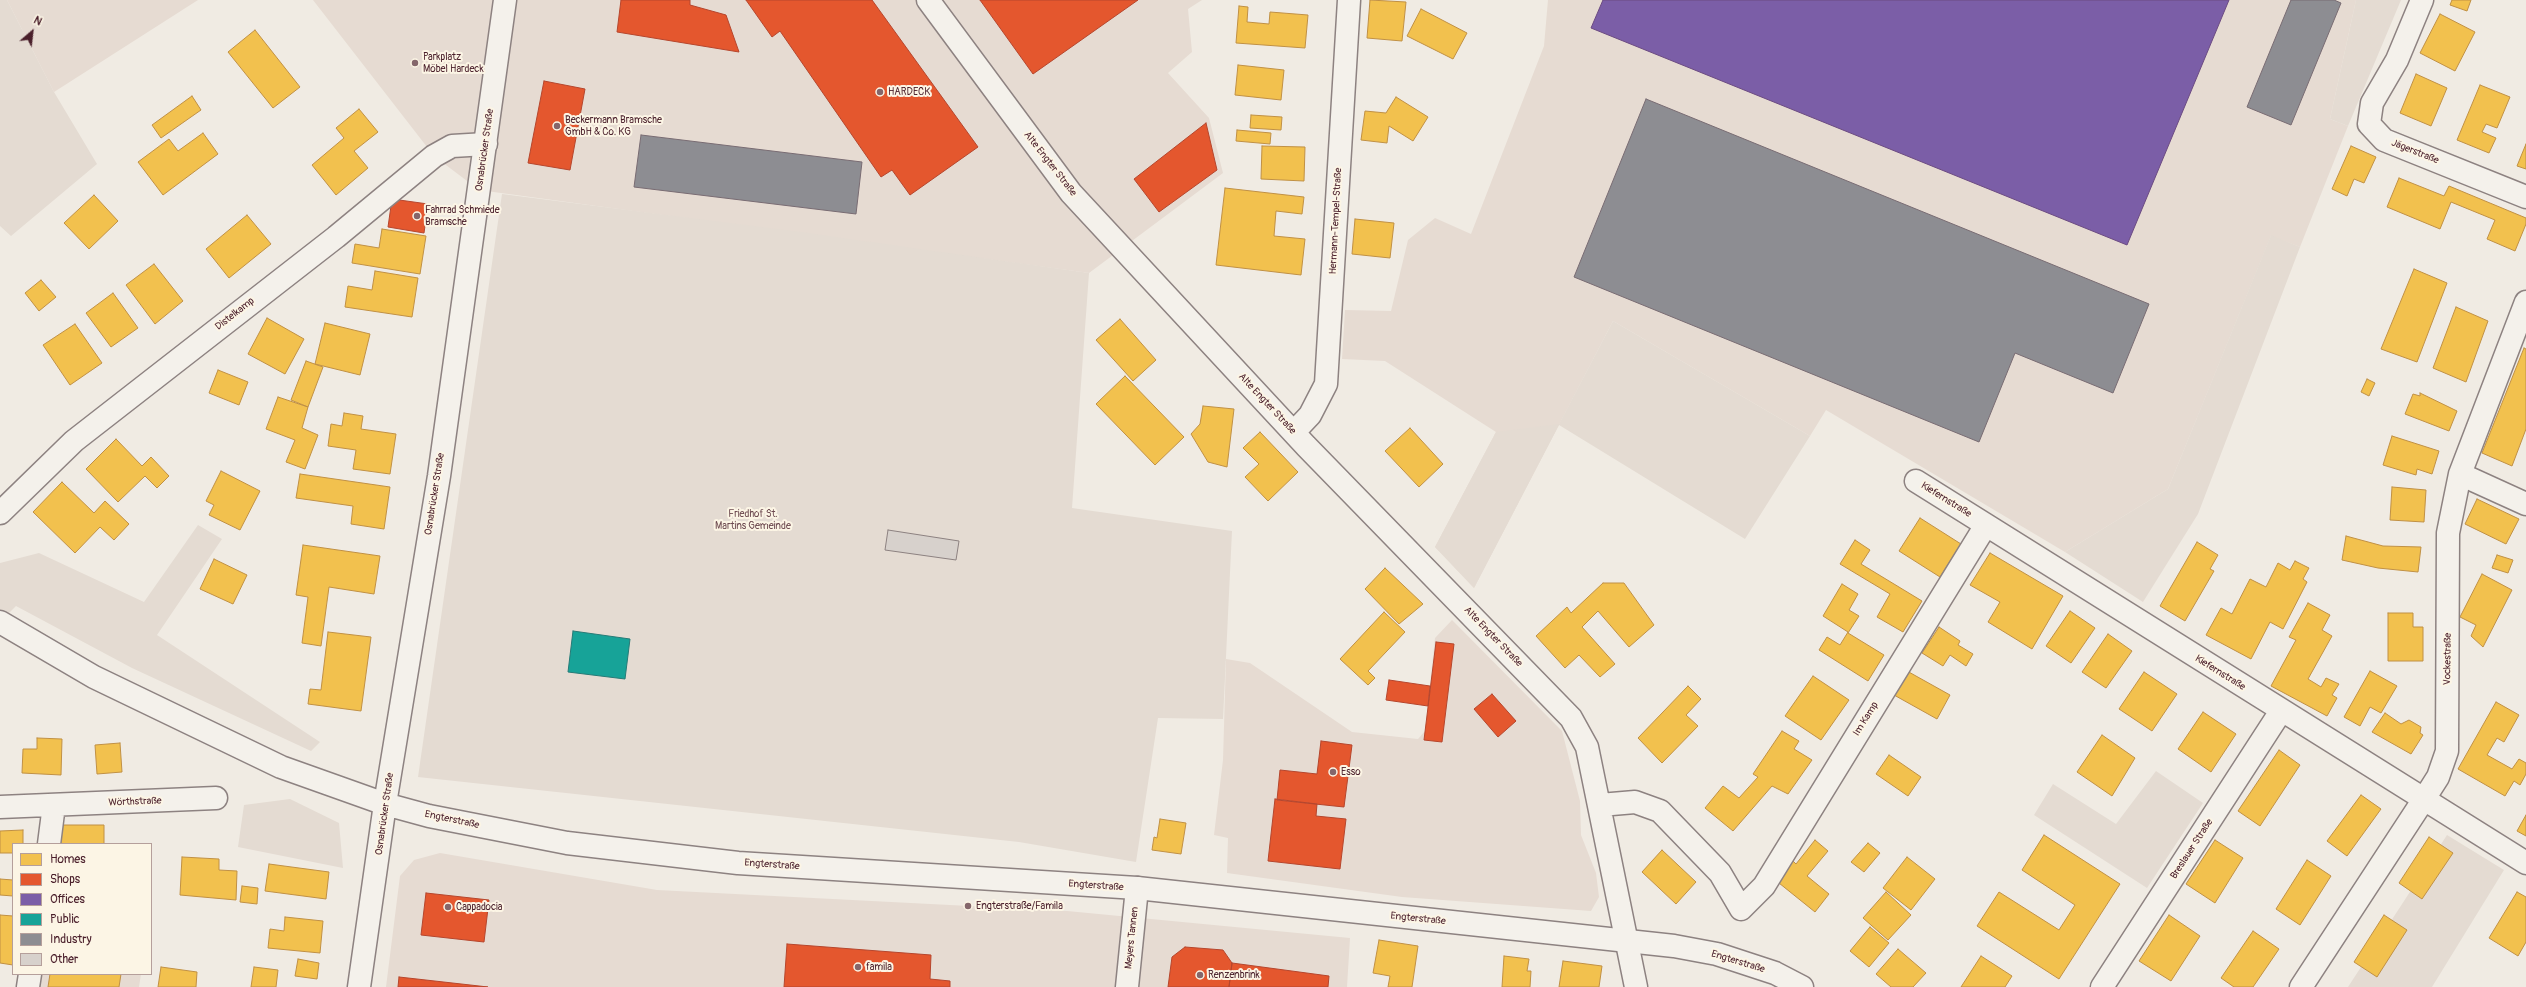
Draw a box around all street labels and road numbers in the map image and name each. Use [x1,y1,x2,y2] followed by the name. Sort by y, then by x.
[473,108,497,192] street label: Osnabrücker Straße
[1021,129,1079,199] street label: Alte Engter Straße
[2389,137,2441,167] street label: Jägerstraße
[1327,167,1345,275] street label: Hermann-Tempel-Straße
[213,295,257,333] street label: Distelkamp
[1236,371,1298,437] street label: Alte Engter Straße
[423,452,447,536] street label: Osnabrücker Straße
[1919,480,1973,520] street label: Kiefernstraße
[1461,604,1525,670] street label: Alte Engter Straße
[2442,633,2454,685] street label: Vockestraße
[2193,653,2247,693] street label: Kiefernstraße
[1851,700,1881,738] street label: Im Kamp
[373,772,397,856] street label: Osnabrücker Straße
[108,795,162,809] street label: Wörthstraße
[424,808,480,832] street label: Engterstraße
[2168,817,2216,881] street label: Breslauer Straße
[744,857,800,873] street label: Engterstraße
[1068,878,1124,894] street label: Engterstraße
[1123,906,1141,970] street label: Meyers Tannen
[1390,910,1446,928] street label: Engterstraße
[1710,948,1766,976] street label: Engterstraße

